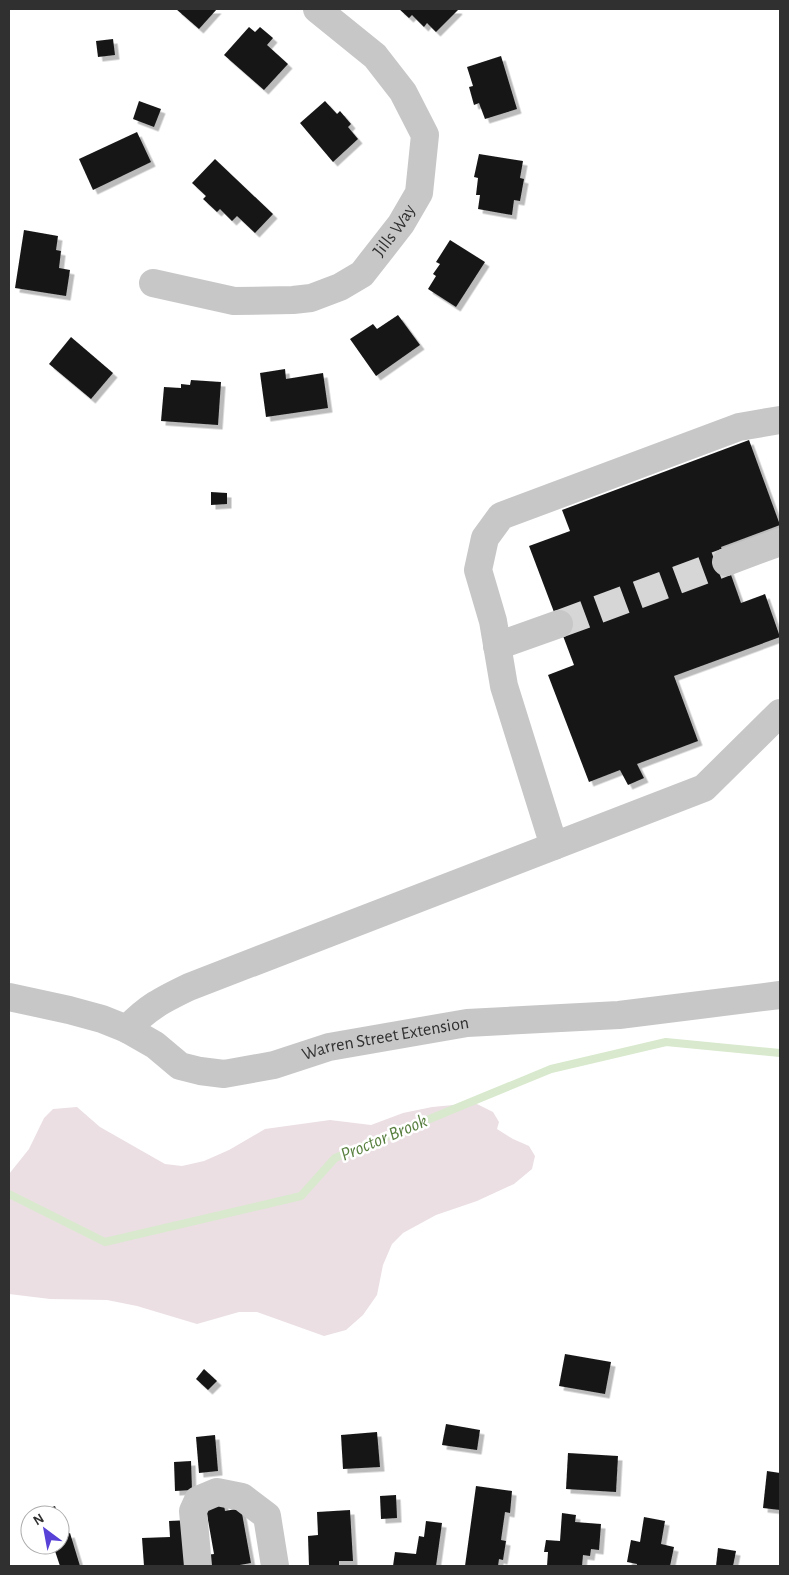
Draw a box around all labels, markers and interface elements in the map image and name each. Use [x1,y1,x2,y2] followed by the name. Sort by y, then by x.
[370,201,419,260] street label: Jills Way
[300,1014,470,1064] street label: Warren Street Extension
[338,1111,430,1165] water label: Proctor Brook
[20,1505,70,1555] north arrow
[31,1511,46,1528] text: N

